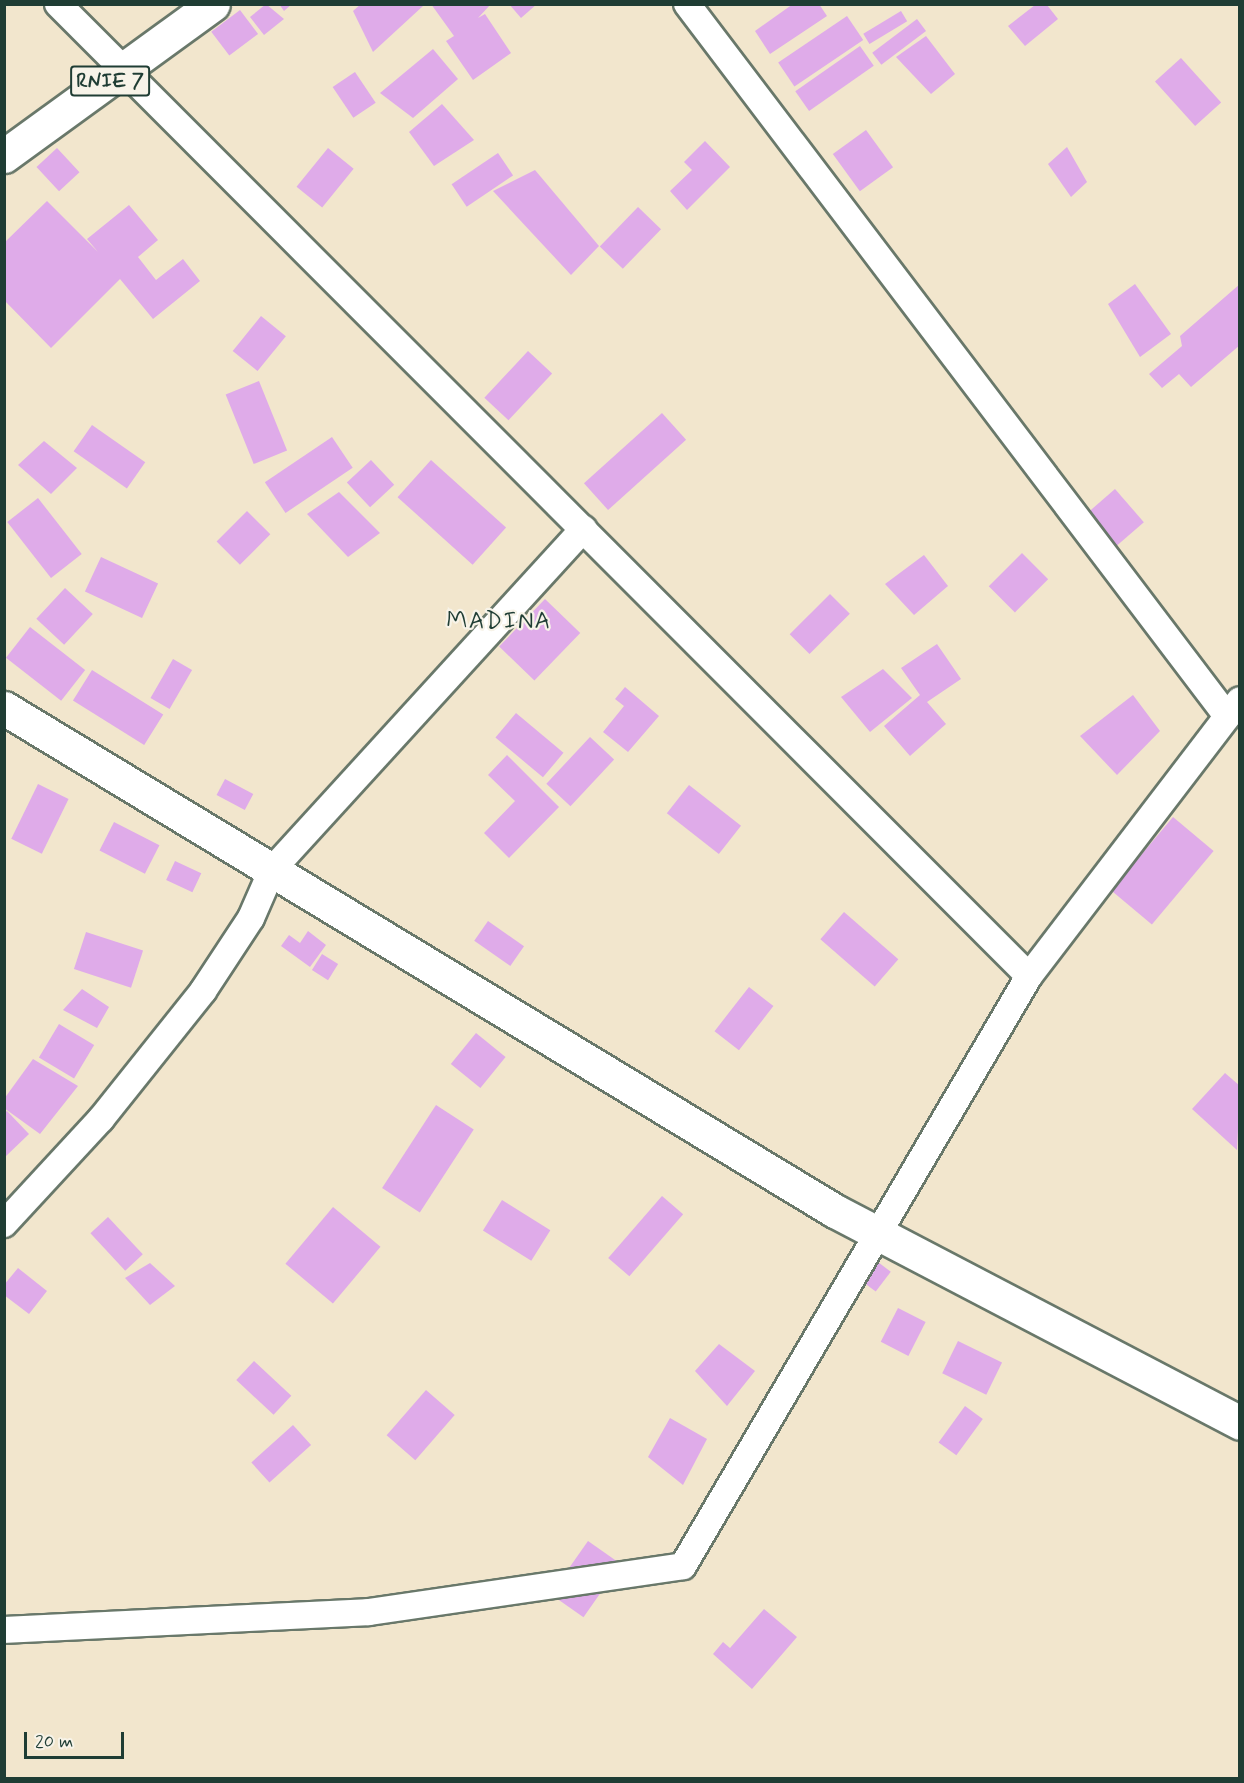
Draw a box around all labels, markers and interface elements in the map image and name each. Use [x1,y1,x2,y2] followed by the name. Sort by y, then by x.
[70,64,150,98] road number: RNIE 7
[446,608,552,636] district label: MADINA
[27,1720,128,1758] scale bar
[35,1730,73,1754] text: 20 m

